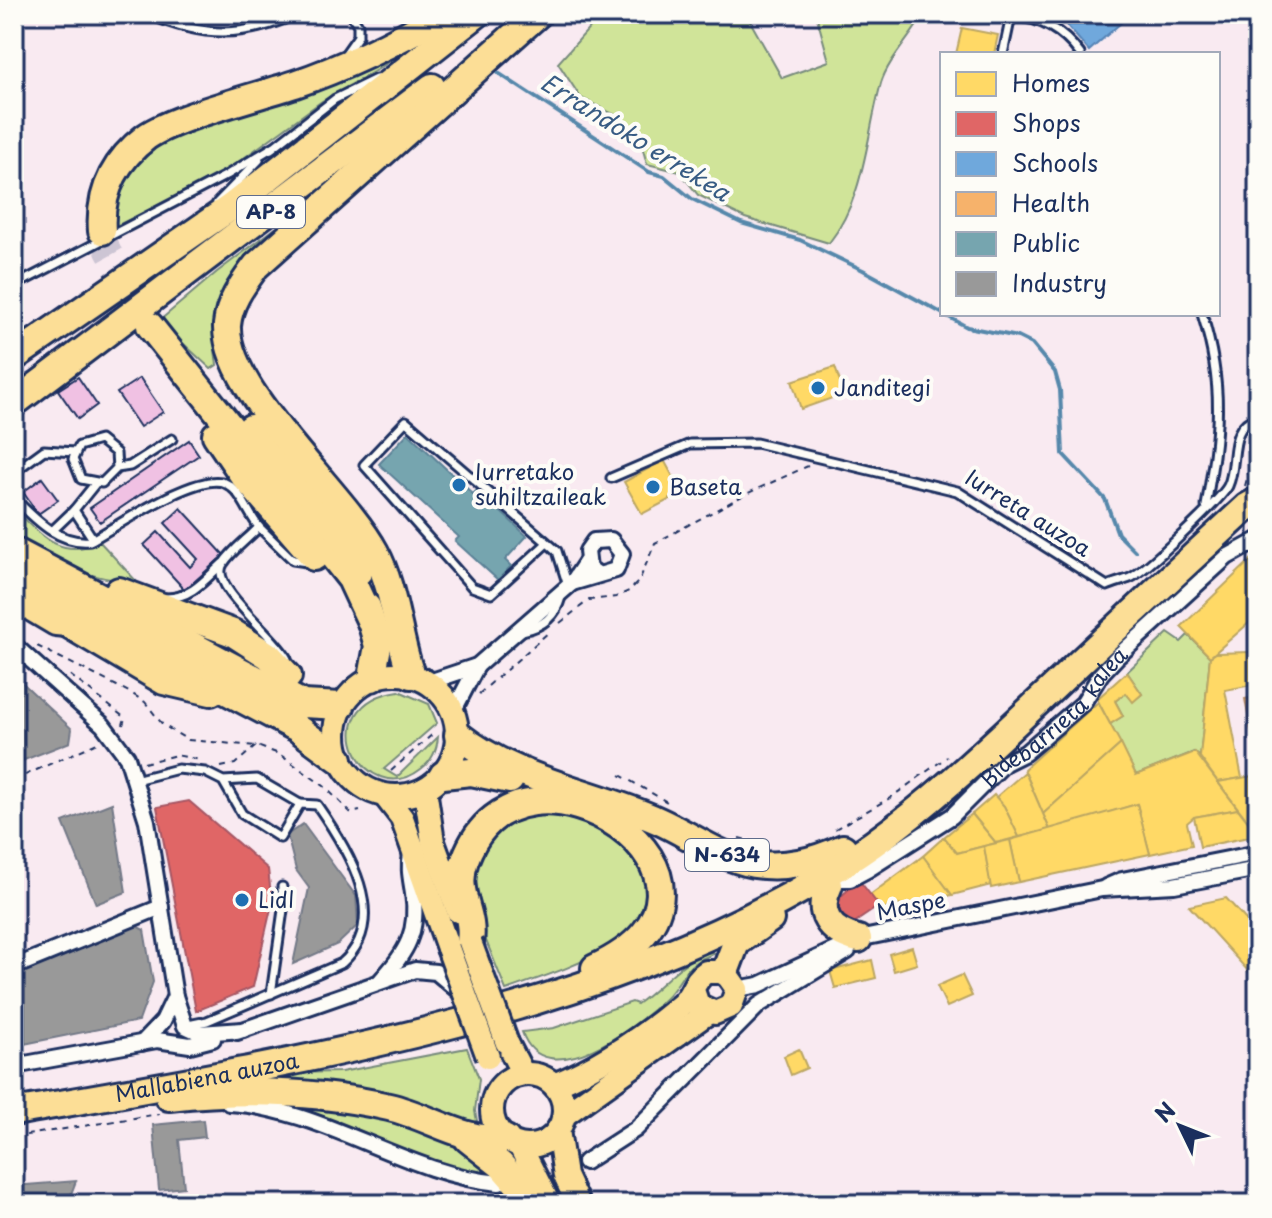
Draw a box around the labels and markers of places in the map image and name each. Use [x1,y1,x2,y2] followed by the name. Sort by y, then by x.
[834,370,931,403] place label: Janditegi
[809,379,827,397] marker: Janditegi
[475,454,606,512] place label: Iurretako suhiltzaileak
[669,469,742,502] place label: Baseta
[450,476,468,494] marker: Iurretako suhiltzaileak
[644,478,662,496] marker: Baseta
[258,882,294,915] place label: Lidl
[233,891,251,909] marker: Lidl

